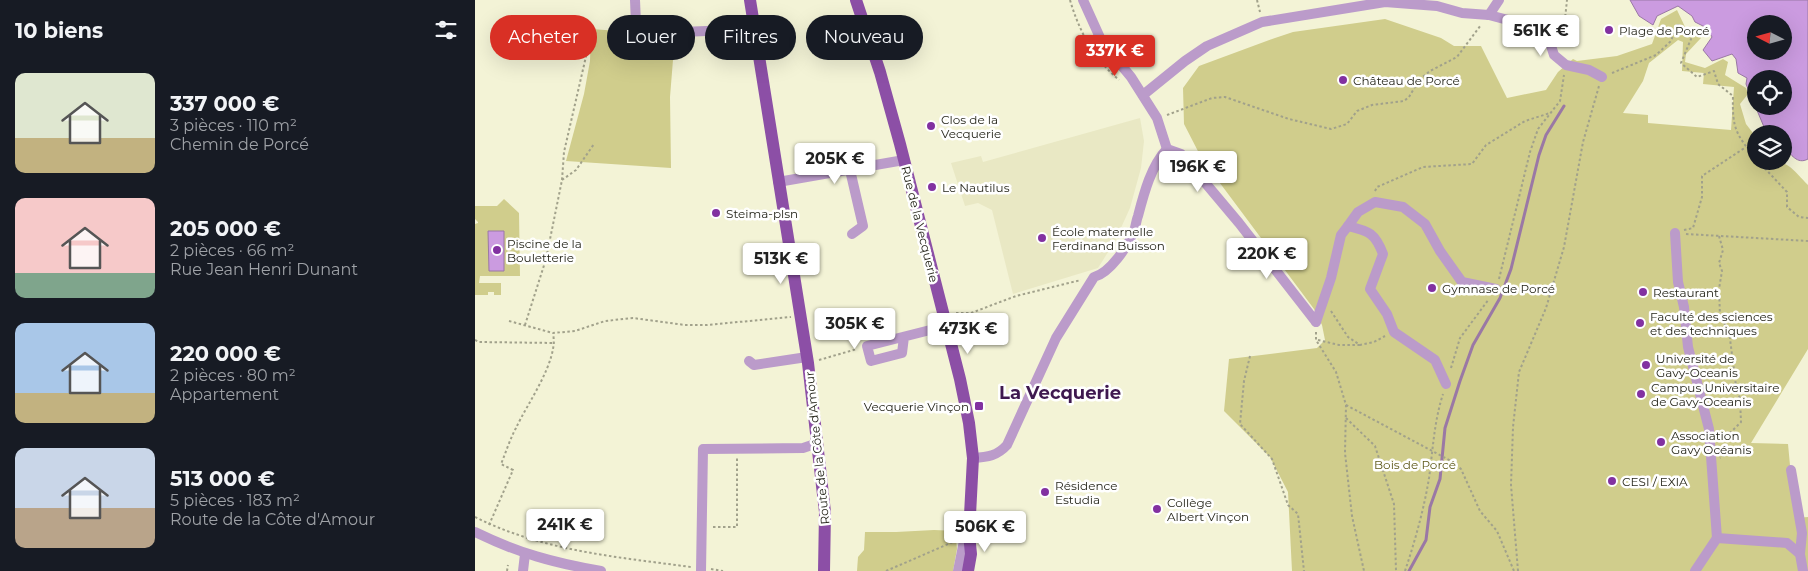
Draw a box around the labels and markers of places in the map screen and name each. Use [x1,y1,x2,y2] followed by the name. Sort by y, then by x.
[1500,15,1582,57] pin: 561K €
[1619,23,1710,38] place label: Plage de Porcé
[1603,24,1615,36] marker: Plage de Porcé
[1074,34,1156,77] pin: 337K €
[1353,73,1460,88] place label: Château de Porcé
[1337,74,1349,86] marker: Château de Porcé
[941,112,1001,141] place label: Clos de la Vecquerie
[925,120,937,132] marker: Clos de la Vecquerie
[794,142,876,185] pin: 205K €
[1157,150,1239,193] pin: 196K €
[942,180,1010,195] place label: Le Nautilus
[926,181,938,193] marker: Le Nautilus
[726,206,798,221] place label: Steima-plsn
[710,207,722,219] marker: Steima-plsn
[1052,224,1165,253] place label: École maternelle Ferdinand Buisson
[1036,232,1048,244] marker: École maternelle Ferdinand Buisson
[507,236,582,265] place label: Piscine de la Bouletterie
[1226,238,1308,280] pin: 220K €
[740,242,822,285] pin: 513K €
[491,244,503,256] marker: Piscine de la Bouletterie
[1442,281,1555,296] place label: Gymnase de Porcé
[1426,282,1438,294] marker: Gymnase de Porcé
[1653,285,1719,300] place label: Restaurant
[1637,286,1649,298] marker: Restaurant
[814,308,896,350] pin: 305K €
[1650,309,1773,338] place label: Faculté des sciences et des techniques
[927,312,1009,355] pin: 473K €
[1634,317,1646,329] marker: Faculté des sciences et des techniques
[1656,351,1738,380] place label: Université de Gavy-Oceanis
[1640,359,1652,371] marker: Université de Gavy-Oceanis
[1651,380,1779,409] place label: Campus Universitaire de Gavy-Oceanis
[1635,388,1647,400] marker: Campus Universitaire de Gavy-Oceanis
[864,399,969,414] place label: Vecquerie Vinçon
[973,400,985,412] marker: Vecquerie Vinçon
[1671,428,1752,457] place label: Association Gavy Océanis
[1655,436,1667,448] marker: Association Gavy Océanis
[1622,474,1688,489] place label: CESI / EXIA
[1606,475,1618,487] marker: CESI / EXIA
[1055,478,1117,507] place label: Résidence Estudia
[1039,486,1051,498] marker: Résidence Estudia
[1167,495,1249,524] place label: Collège Albert Vinçon
[1151,503,1163,515] marker: Collège Albert Vinçon
[524,508,606,551] pin: 241K €
[944,510,1026,553] pin: 506K €

